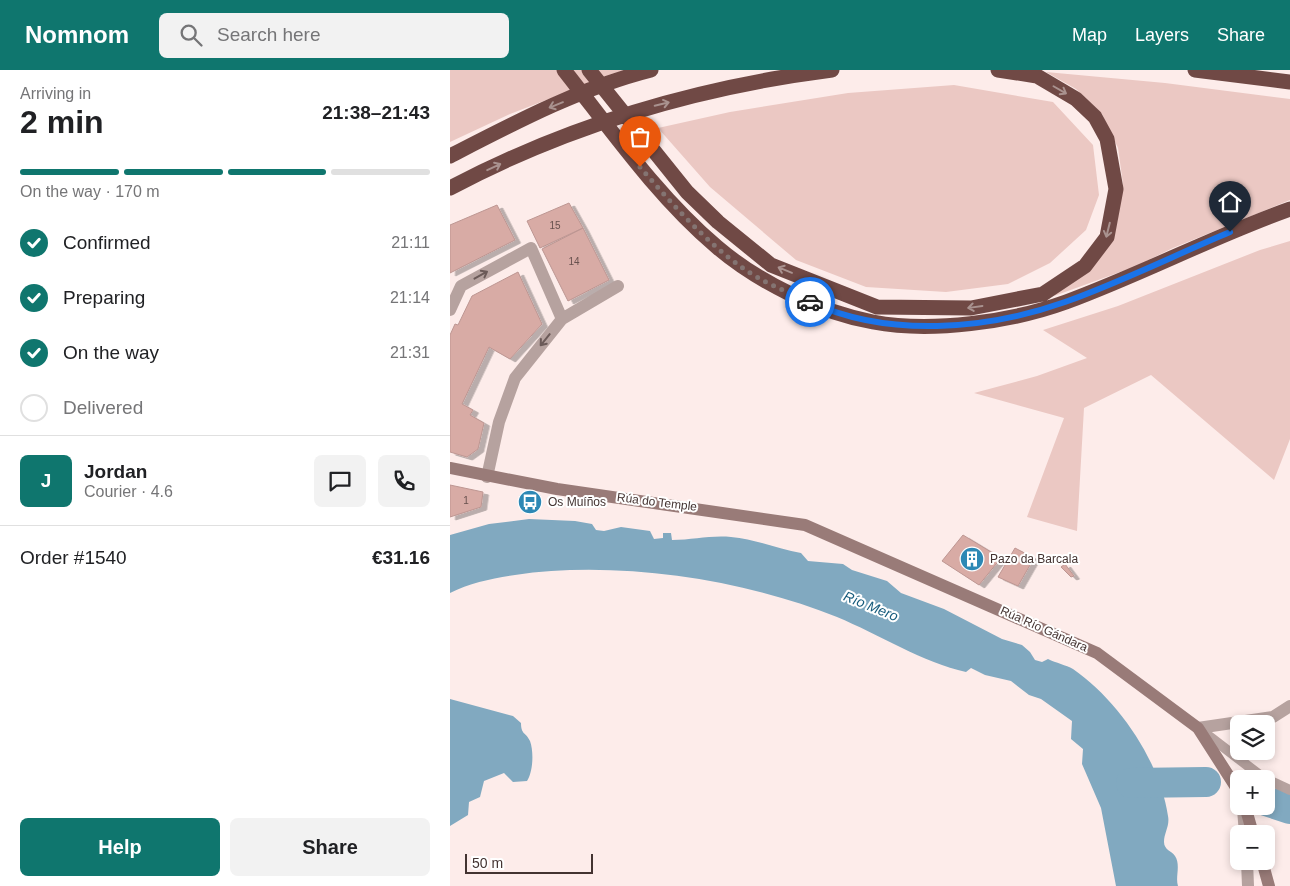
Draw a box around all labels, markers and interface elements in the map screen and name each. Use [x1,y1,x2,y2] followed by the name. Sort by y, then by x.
[159,13,509,58] search box
[25,21,129,48] text: Nomnom
[177,21,205,49] icon: search
[217,24,321,45] text: Search here
[1072,25,1107,45] text: Map
[1135,25,1189,45] text: Layers
[1217,25,1265,45] text: Share
[20,85,91,102] text: Arriving in
[1052,85,1067,95] one-way arrow
[654,99,670,108] one-way arrow
[549,100,564,110] one-way arrow
[322,102,430,123] text: 21:38–21:43
[20,104,104,140] text: 2 min
[619,116,661,167] pin
[626,123,654,151] icon: bag
[486,161,501,171] one-way arrow
[1209,181,1251,232] pin
[20,183,160,200] text: On the way · 170 m
[1216,188,1244,216] icon: home
[549,220,561,231] house number: 15
[1103,222,1112,238] one-way arrow
[20,229,48,257] icon: check
[63,232,151,253] text: Confirmed
[391,234,430,251] text: 21:11
[568,256,580,267] house number: 14
[778,265,793,274] one-way arrow
[473,270,488,280] one-way arrow
[785,277,835,327] courier
[20,284,48,312] icon: check
[63,287,145,308] text: Preparing
[796,288,824,316] icon: car
[390,289,430,306] text: 21:14
[968,302,984,312] one-way arrow
[540,333,551,346] one-way arrow
[20,339,48,367] icon: check
[63,342,159,363] text: On the way
[390,344,430,361] text: 21:31
[63,397,143,418] text: Delivered
[314,455,366,507] button: chat
[378,455,430,507] button: phone
[84,461,147,482] text: Jordan
[41,470,51,491] text: J
[84,483,173,500] text: Courier · 4.6
[517,489,543,515] bus stop icon: Os Muíños
[616,490,698,514] street label: Rúa do Temple
[463,495,469,506] house number: 1
[548,495,606,509] place label: Os Muíños
[959,546,985,572] building icon: Pazo da Barcala
[20,547,127,568] text: Order #1540
[372,547,430,568] text: €31.16
[990,552,1078,566] place label: Pazo da Barcala
[841,588,901,624] water label: Río Mero
[998,603,1090,655] street label: Rúa Río Gándara
[1230,715,1275,870] map controls
[1230,715,1275,760] button: layers
[1230,770,1275,815] button: +
[20,818,220,876] button: Help
[230,818,430,876] button: Share
[1230,825,1275,870] button: −
[465,851,592,874] scale bar
[472,855,503,871] text: 50 m

